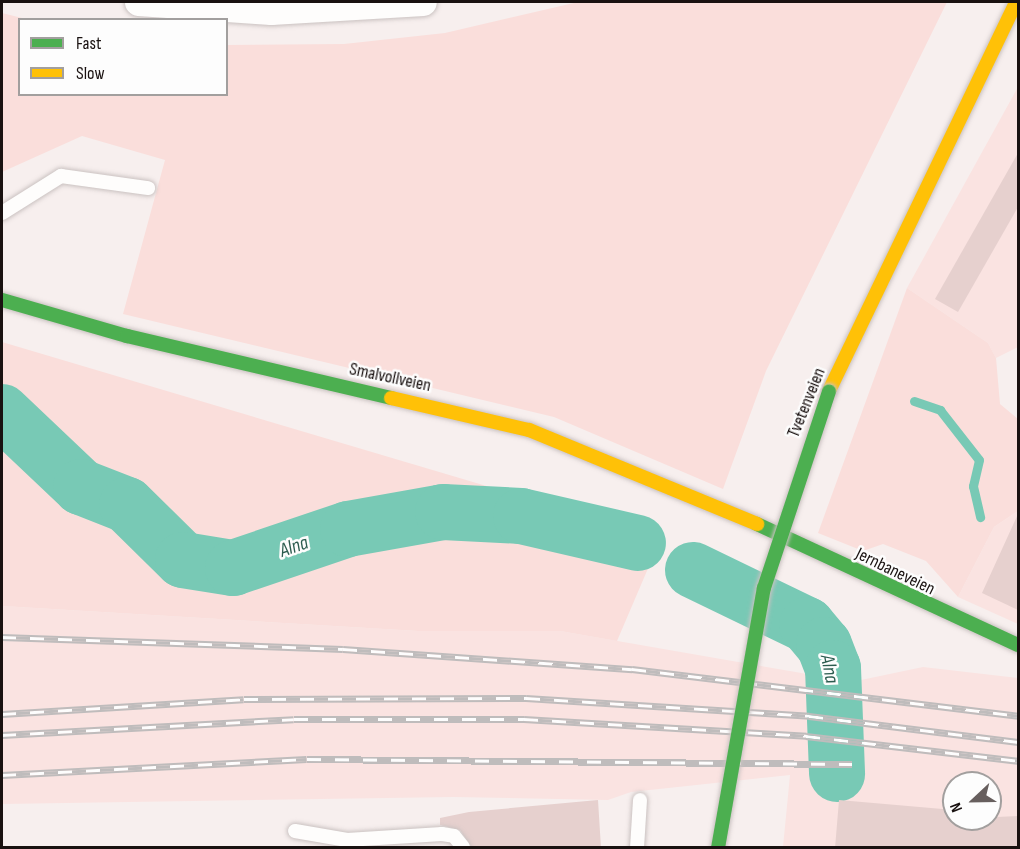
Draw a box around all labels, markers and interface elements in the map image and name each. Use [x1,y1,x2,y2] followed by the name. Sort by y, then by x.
[18,18,228,96] legend
[76,33,101,54] text: Fast
[76,63,105,84] text: Slow
[347,359,433,397] street label: Smalvollveien
[783,365,831,441] street label: Tvetenveien
[276,531,312,563] water label: Alna
[852,544,938,600] street label: Jernbaneveien
[814,653,844,685] water label: Alna
[942,771,1002,831] north arrow
[946,800,967,815] text: N

